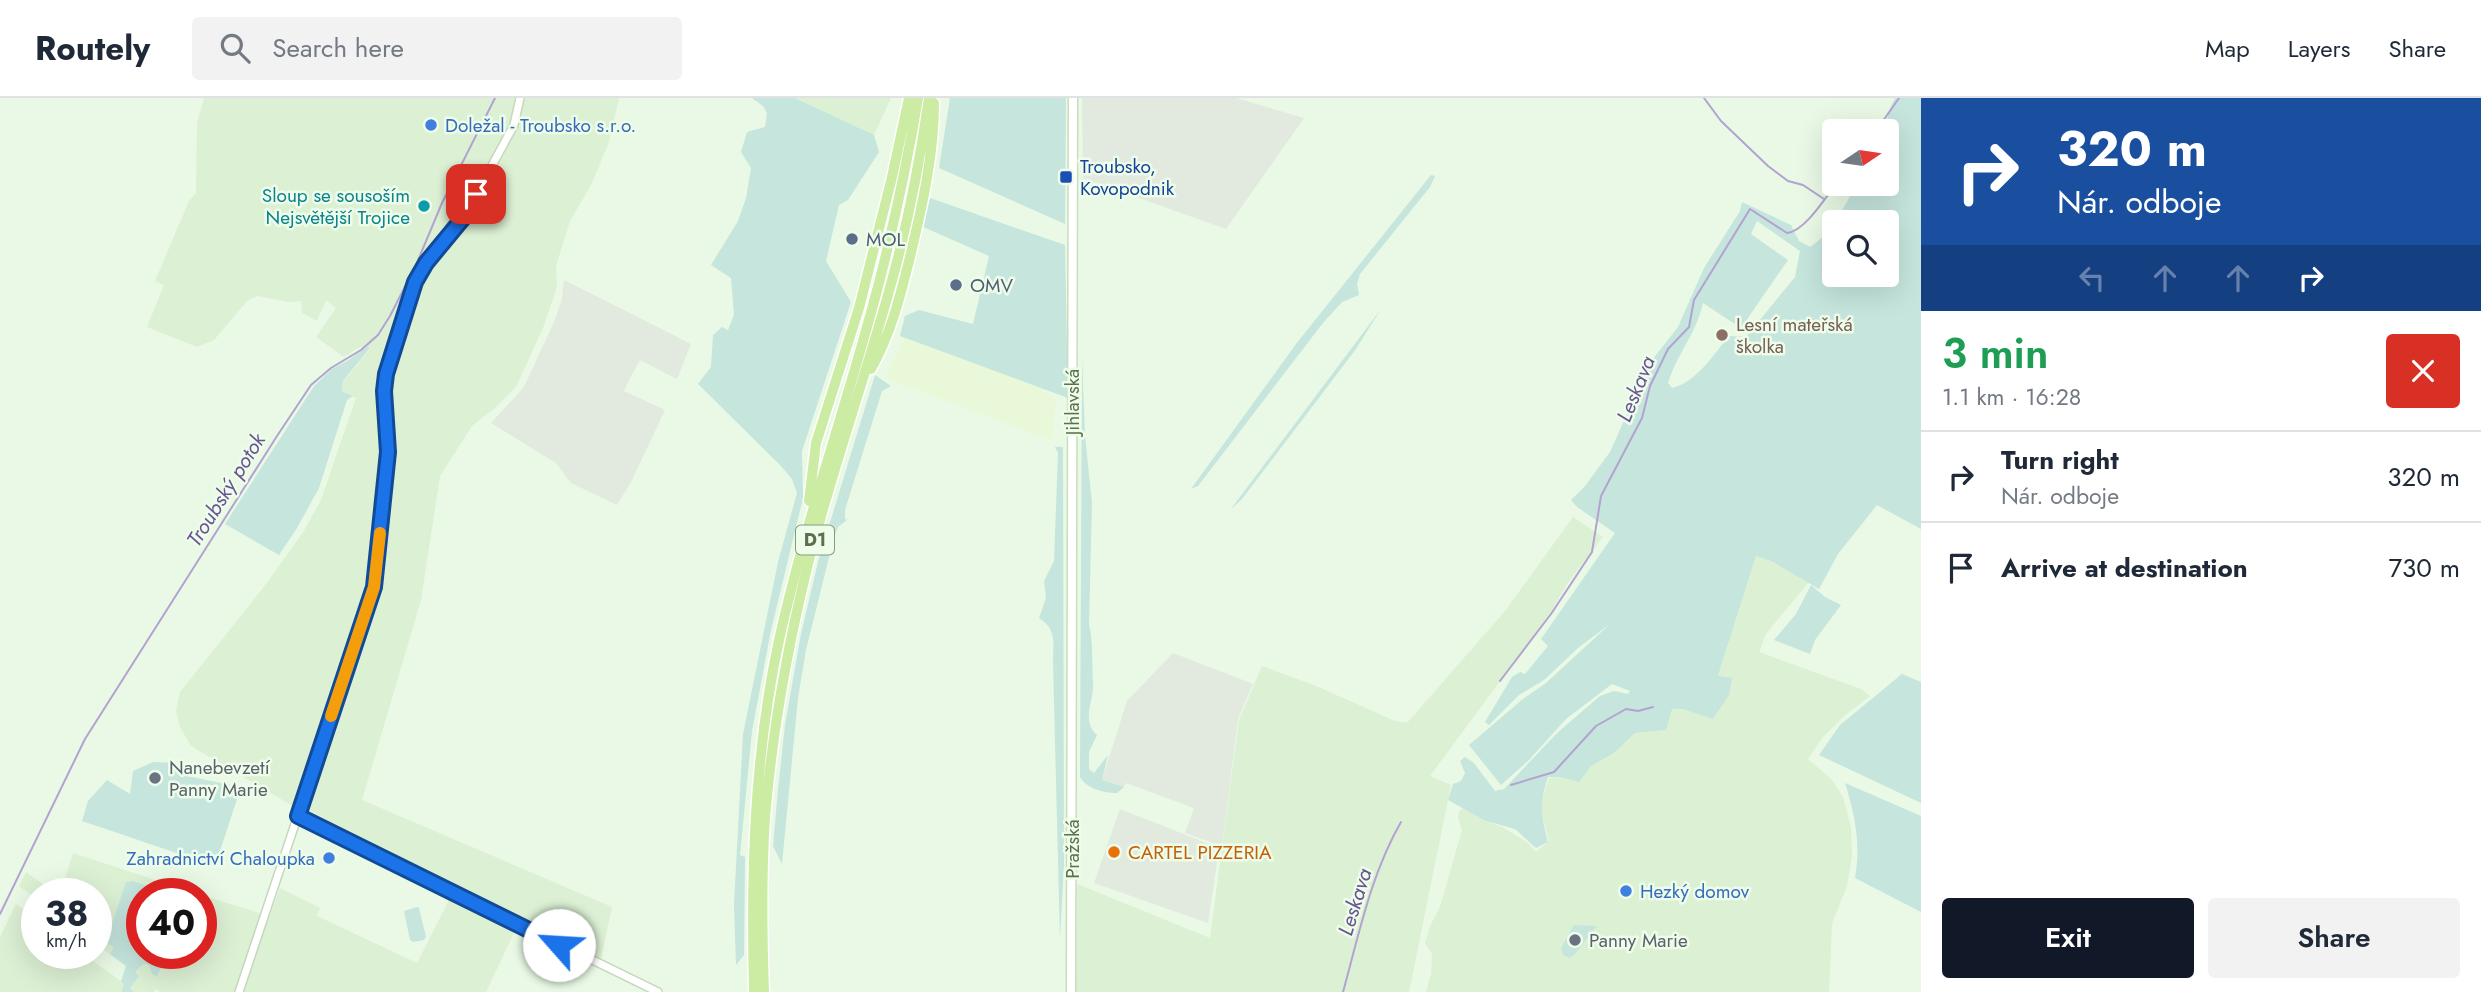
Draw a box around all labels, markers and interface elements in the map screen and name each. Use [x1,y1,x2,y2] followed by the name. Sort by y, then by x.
[192,17,682,80] search box
[35,25,150,72] text: Routely
[216,29,254,67] icon: search
[272,29,404,67] text: Search here
[2205,31,2250,66] text: Map
[2288,31,2350,66] text: Layers
[2388,31,2446,66] text: Share
[445,112,636,139] place label: Doležal - Troubsko s.r.o.
[2057,114,2207,184] text: 320 m
[423,117,439,133] marker: Doležal - Troubsko s.r.o.
[1822,119,1899,196] north arrow
[1822,119,1899,287] map controls
[1942,126,2033,217] icon: right
[1080,153,1175,202] place label: Troubsko, Kovopodnik
[446,164,506,224] pin
[1058,169,1074,185] marker: Troubsko, Kovopodnik
[457,175,495,213] icon: arrive
[2057,179,2221,225] text: Nár. odboje
[262,182,410,231] place label: Sloup se sousoším Nejsvětější Trojice
[416,198,432,214] marker: Sloup se sousoším Nejsvětější Trojice
[1822,210,1899,287] button: search
[866,226,905,253] place label: MOL
[844,231,860,247] marker: MOL
[2073,259,2111,297] icon: left
[2146,259,2184,297] icon: ahead
[2219,259,2257,297] icon: ahead
[2292,259,2330,297] icon: right
[970,272,1013,299] place label: OMV
[948,277,964,293] marker: OMV
[1736,311,1853,360] place label: Lesní mateřská školka
[1942,323,2048,384] text: 3 min
[1714,327,1730,343] marker: Lesní mateřská školka
[2386,334,2460,408] button: close
[1609,351,1663,427] water label: Leskava
[1059,369,1086,438] street label: Jihlavská
[1942,380,2081,414] text: 1.1 km · 16:28
[179,427,273,552] water label: Troubský potok
[2001,441,2119,479] text: Turn right
[1942,458,1980,496] icon: right
[2387,458,2460,496] text: 320 m
[2001,479,2119,513] text: Nár. odboje
[796,526,834,555] road number: D1
[1942,549,1980,587] icon: arrive
[2001,549,2248,587] text: Arrive at destination
[2388,549,2460,587] text: 730 m
[169,754,271,803] place label: Nanebevzetí Panny Marie
[147,770,163,786] marker: Nanebevzetí Panny Marie
[1059,819,1086,879] street label: Pražská
[1128,839,1272,866] place label: CARTEL PIZZERIA
[1106,844,1122,860] marker: CARTEL PIZZERIA
[126,845,315,872] place label: Zahradnictví Chaloupka
[321,850,337,866] marker: Zahradnictví Chaloupka
[1331,864,1380,939] water label: Leskava
[126,878,217,969] speed limit sign: 40
[1640,878,1750,905] place label: Hezký domov
[1618,883,1634,899] marker: Hezký domov
[45,889,88,939] text: 38
[1942,898,2194,978] button: Exit
[2208,898,2460,978] button: Share
[522,908,596,982] position arrow
[1589,927,1688,954] place label: Panny Marie
[46,928,87,954] text: km/h
[1567,932,1583,948] marker: Panny Marie

